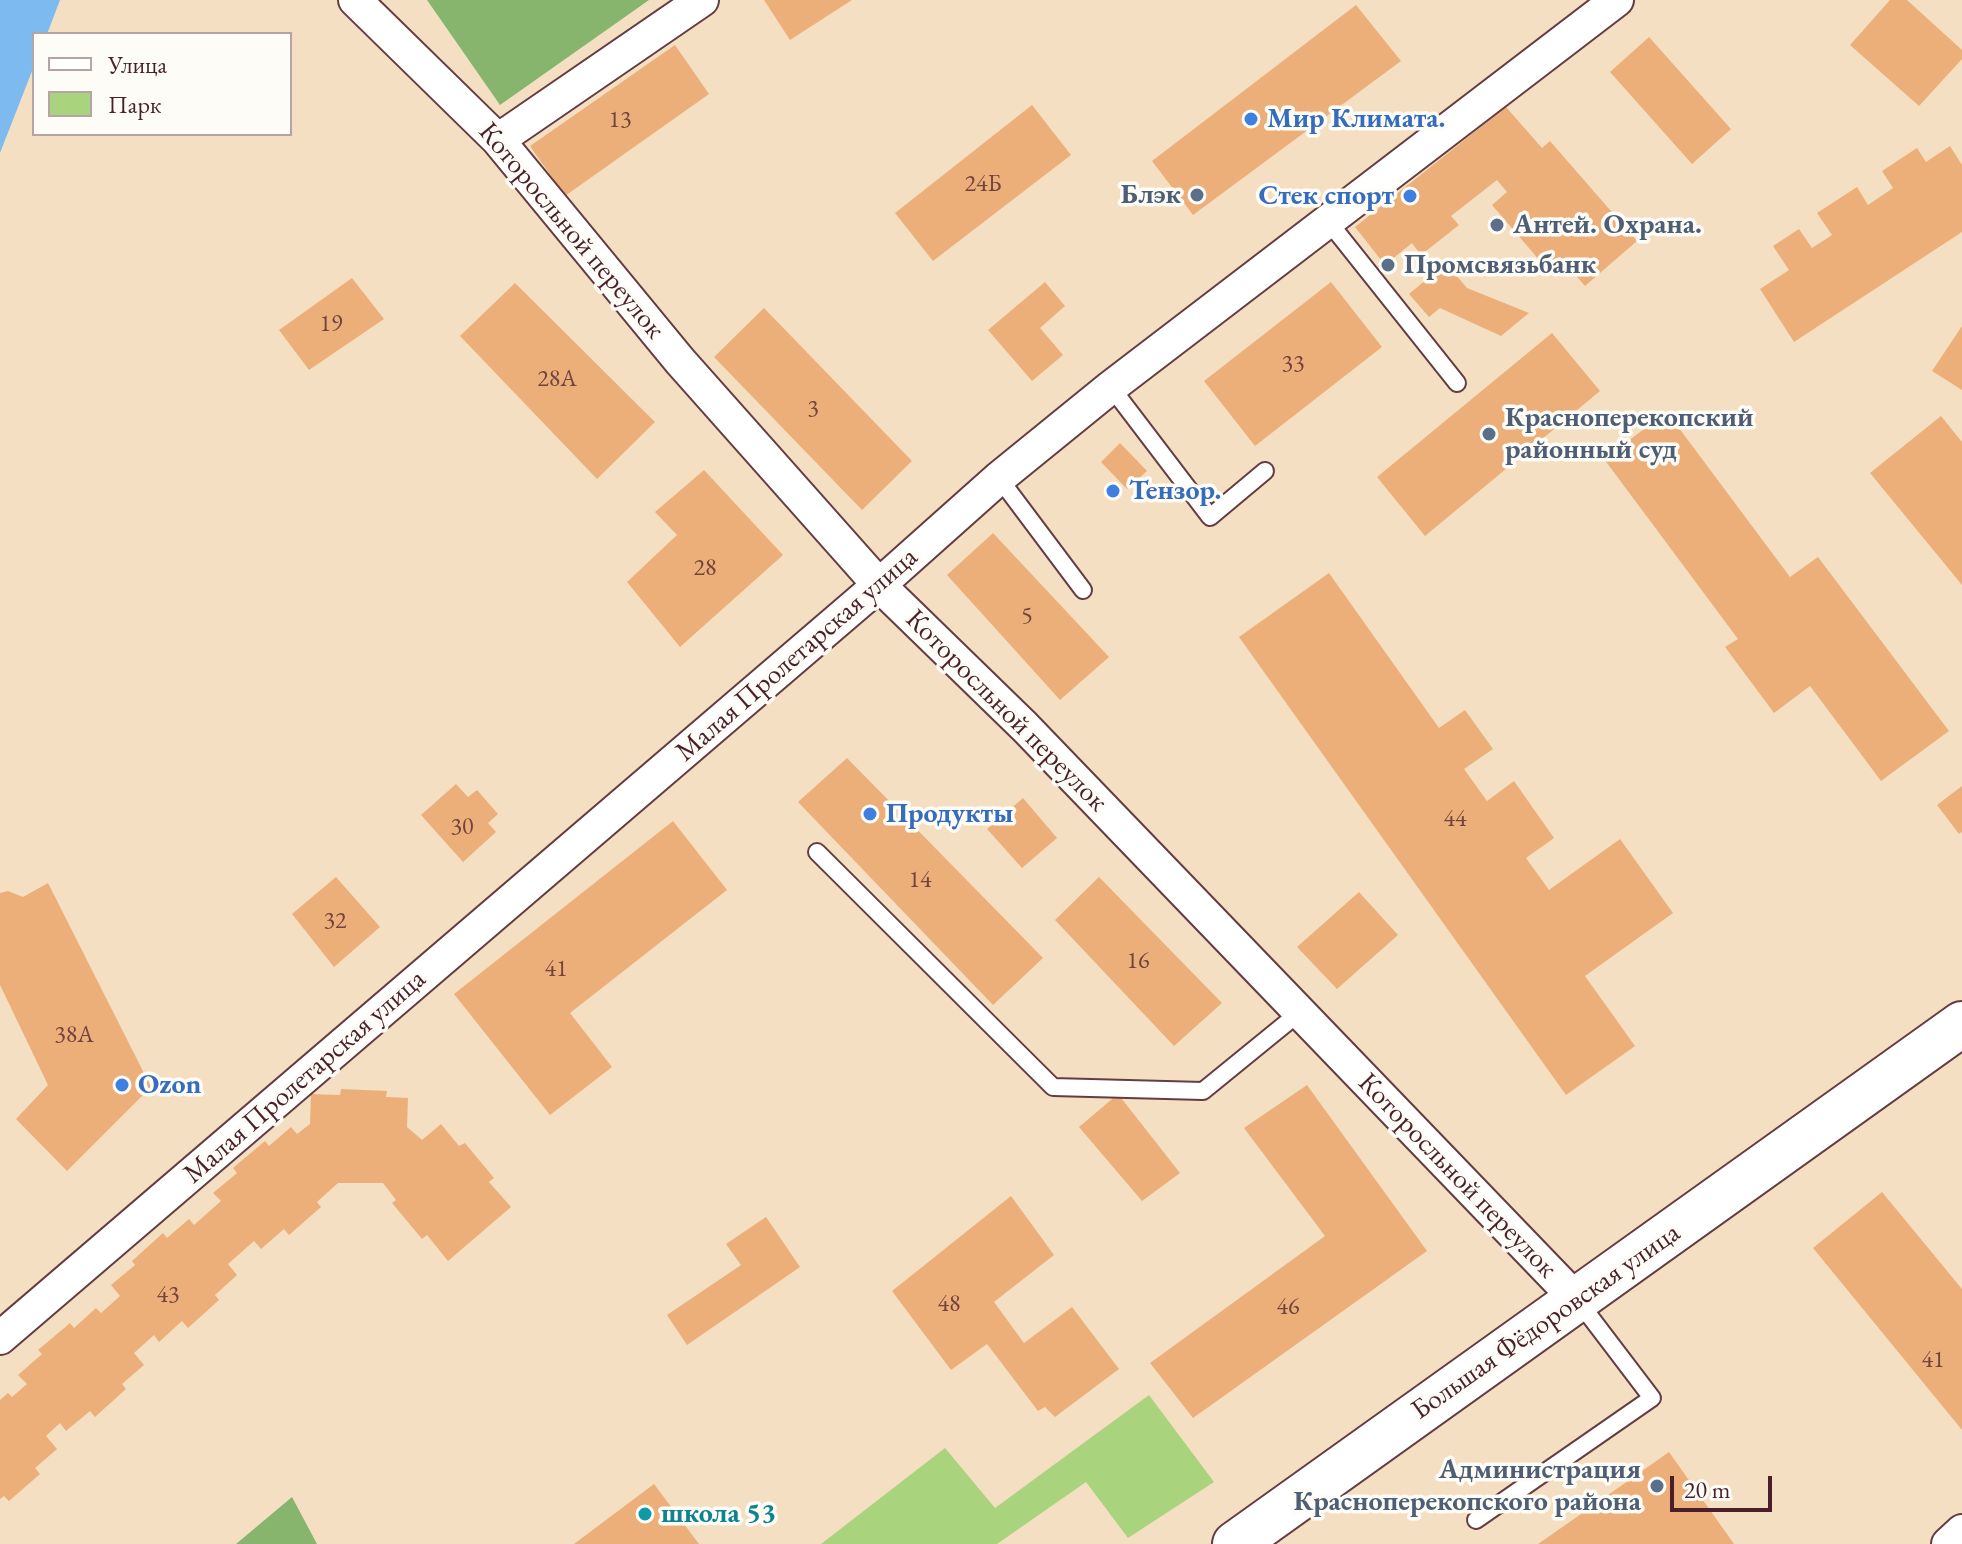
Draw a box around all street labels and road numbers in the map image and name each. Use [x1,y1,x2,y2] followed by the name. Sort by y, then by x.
[471,116,671,346] street label: Которосльной переулок
[669,541,925,769] street label: Малая Пролетарская улица
[898,603,1114,819] street label: Которосльной переулок
[177,963,433,1191] street label: Малая Пролетарская улица
[1350,1066,1564,1286] street label: Которосльной переулок
[1405,1216,1687,1428] street label: Большая Фёдоровская улица

